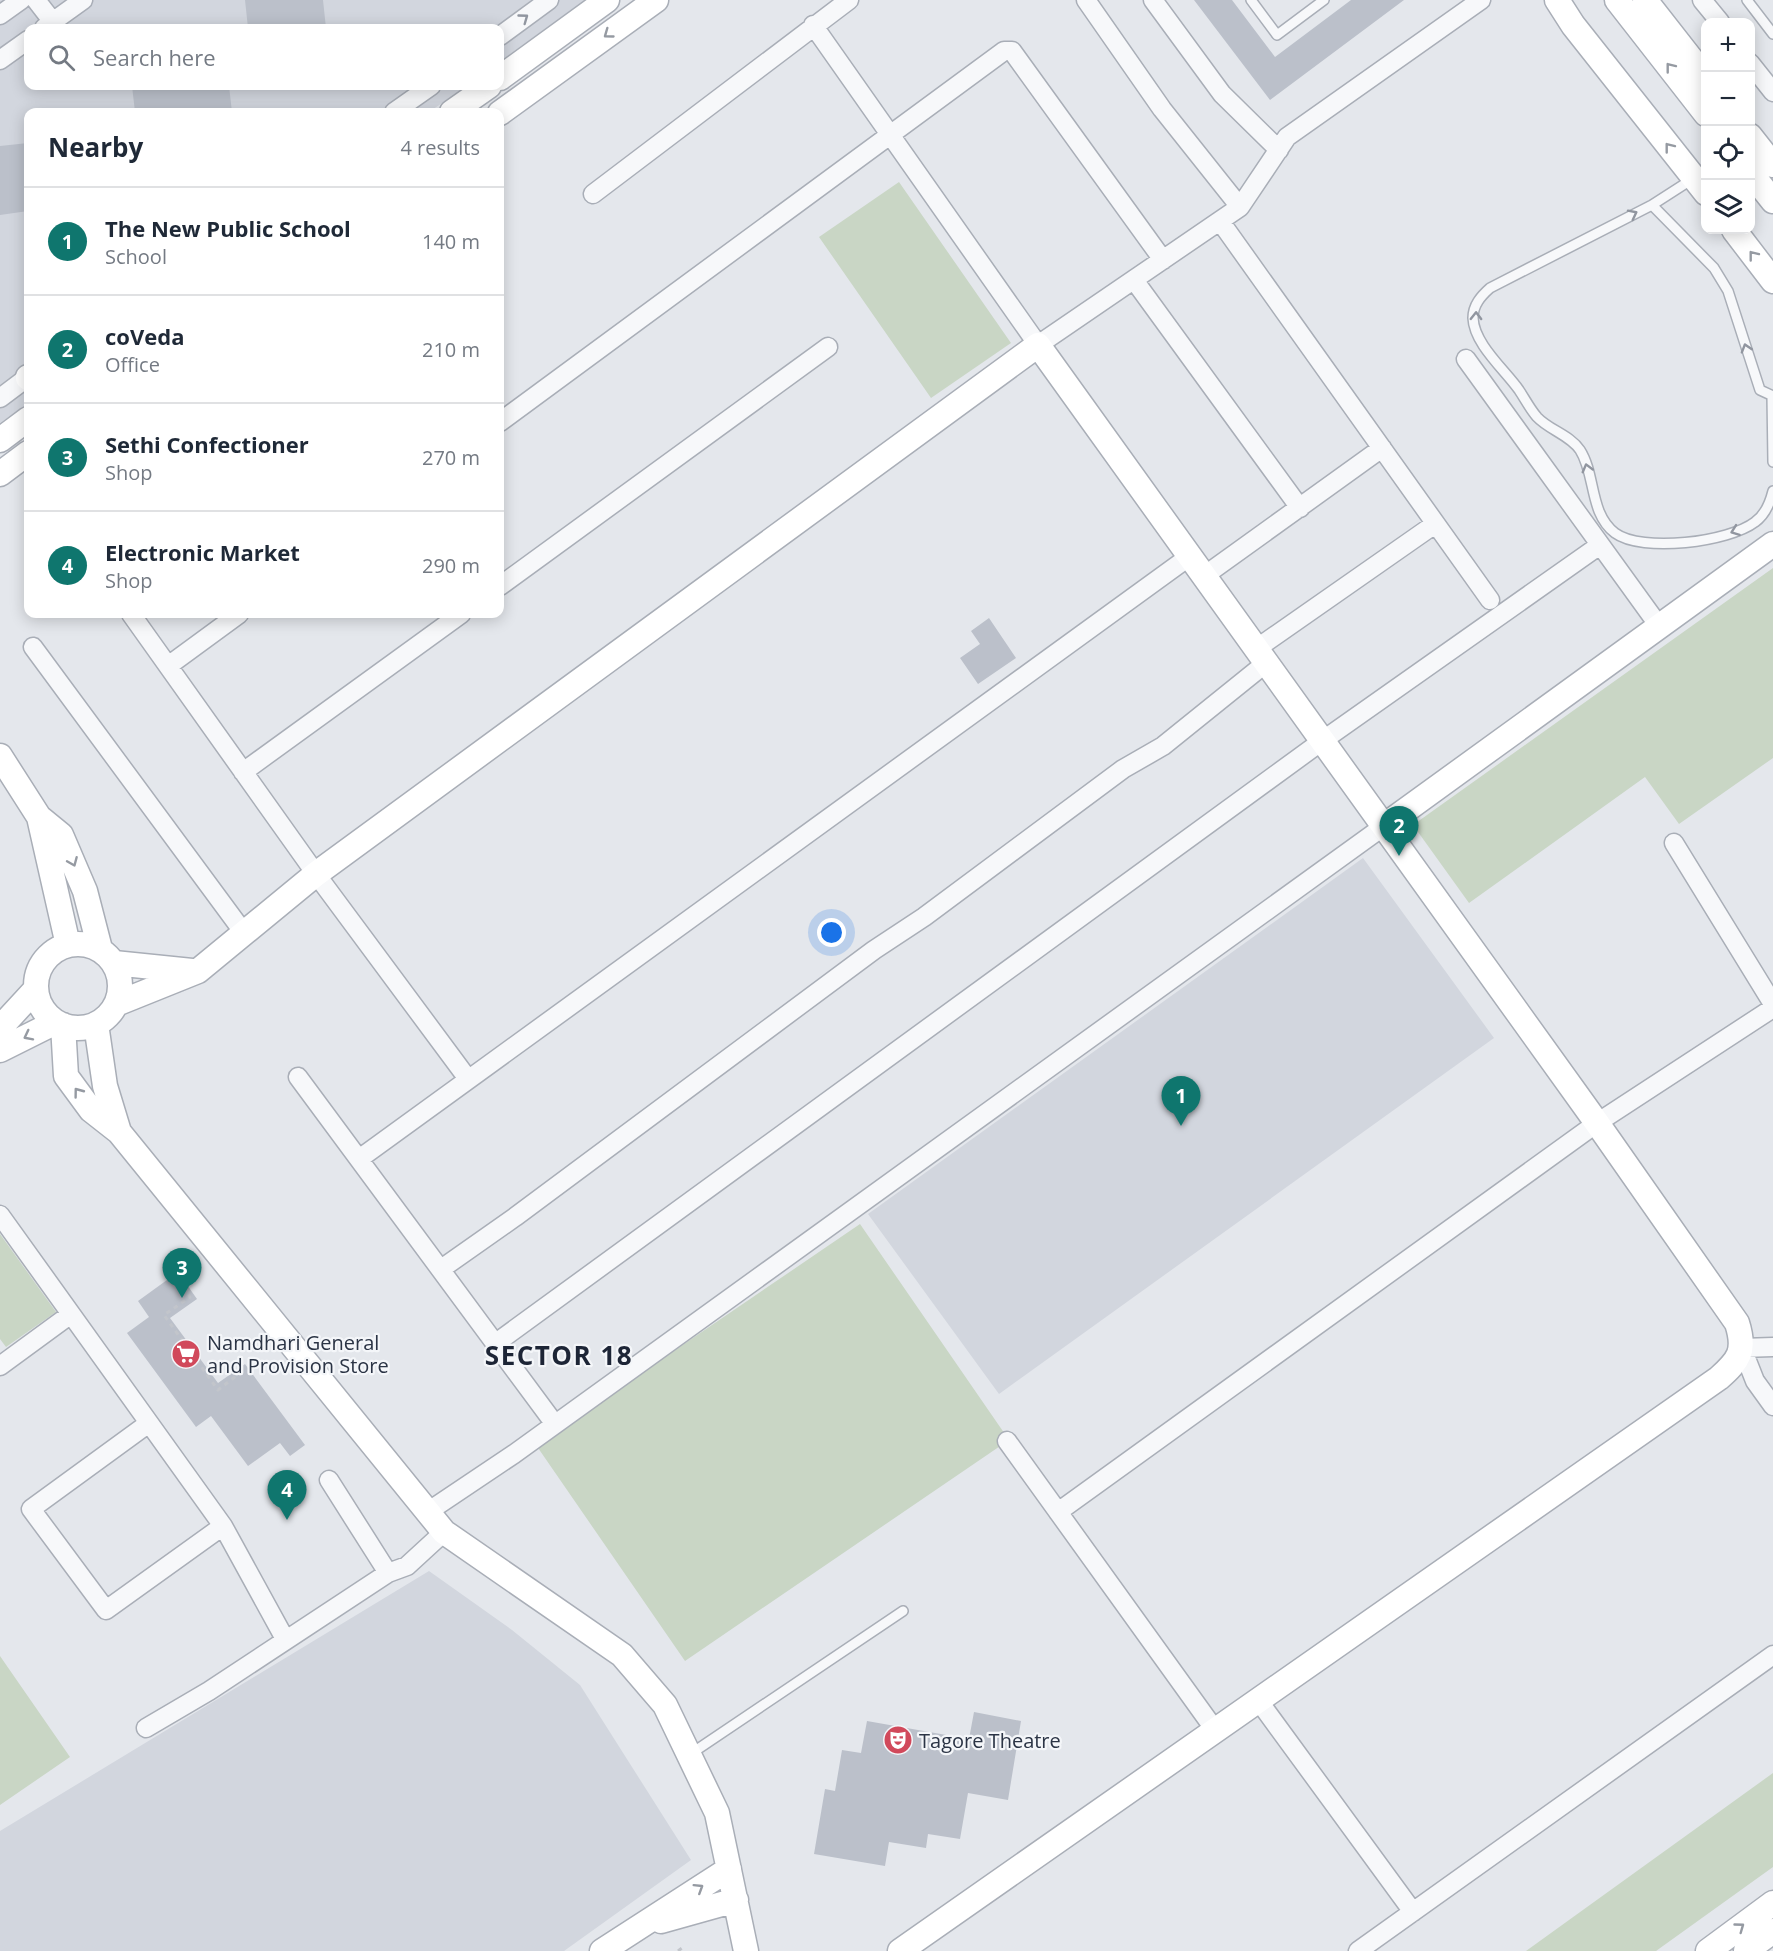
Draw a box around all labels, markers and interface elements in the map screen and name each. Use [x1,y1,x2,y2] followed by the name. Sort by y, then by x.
[518,14,529,25] one-way arrow
[1701,18,1755,234] map controls
[1701,18,1755,72] button: +
[24,24,504,90] search box
[604,27,615,38] one-way arrow
[45,41,78,74] icon: search
[93,42,216,72] text: Search here
[1666,63,1677,74] one-way arrow
[1701,72,1755,126] button: −
[1701,126,1755,180] button: locate
[48,129,143,165] text: Nearby
[400,134,480,161] text: 4 results
[1666,143,1677,154] one-way arrow
[1701,180,1755,234] button: layers
[1626,210,1637,222] one-way arrow
[105,213,351,243] text: The New Public School
[62,228,73,255] text: 1
[422,228,480,255] text: 140 m
[105,243,167,270] text: School
[1750,251,1761,262] one-way arrow
[1470,311,1482,320] one-way arrow
[105,321,184,351] text: coVeda
[62,336,73,363] text: 2
[422,336,480,363] text: 210 m
[1740,343,1753,354] one-way arrow
[105,351,160,378] text: Office
[105,429,309,459] text: Sethi Confectioner
[62,444,73,471] text: 3
[422,444,480,471] text: 270 m
[105,459,153,486] text: Shop
[1582,464,1594,474] one-way arrow
[1730,523,1740,536] one-way arrow
[105,537,300,567] text: Electronic Market
[62,552,73,579] text: 4
[422,552,480,579] text: 290 m
[105,567,153,594] text: Shop
[1380,806,1418,856] pin: 2
[66,856,78,867] one-way arrow
[817,918,846,947] your location
[24,1029,35,1040] one-way arrow
[1162,1076,1200,1126] pin: 1
[74,1088,85,1099] one-way arrow
[162,1248,201,1298] pin: 3
[207,1329,389,1379] place label: Namdhari General and Provision Store
[485,1337,633,1373] district label: SECTOR 18
[170,1338,202,1370] supermarket icon: Namdhari General and Provision Store
[268,1470,306,1520] pin: 4
[882,1724,914,1756] theatre icon: Tagore Theatre
[919,1727,1061,1754] place label: Tagore Theatre
[693,1883,703,1895] one-way arrow
[1734,1923,1745,1934] one-way arrow

